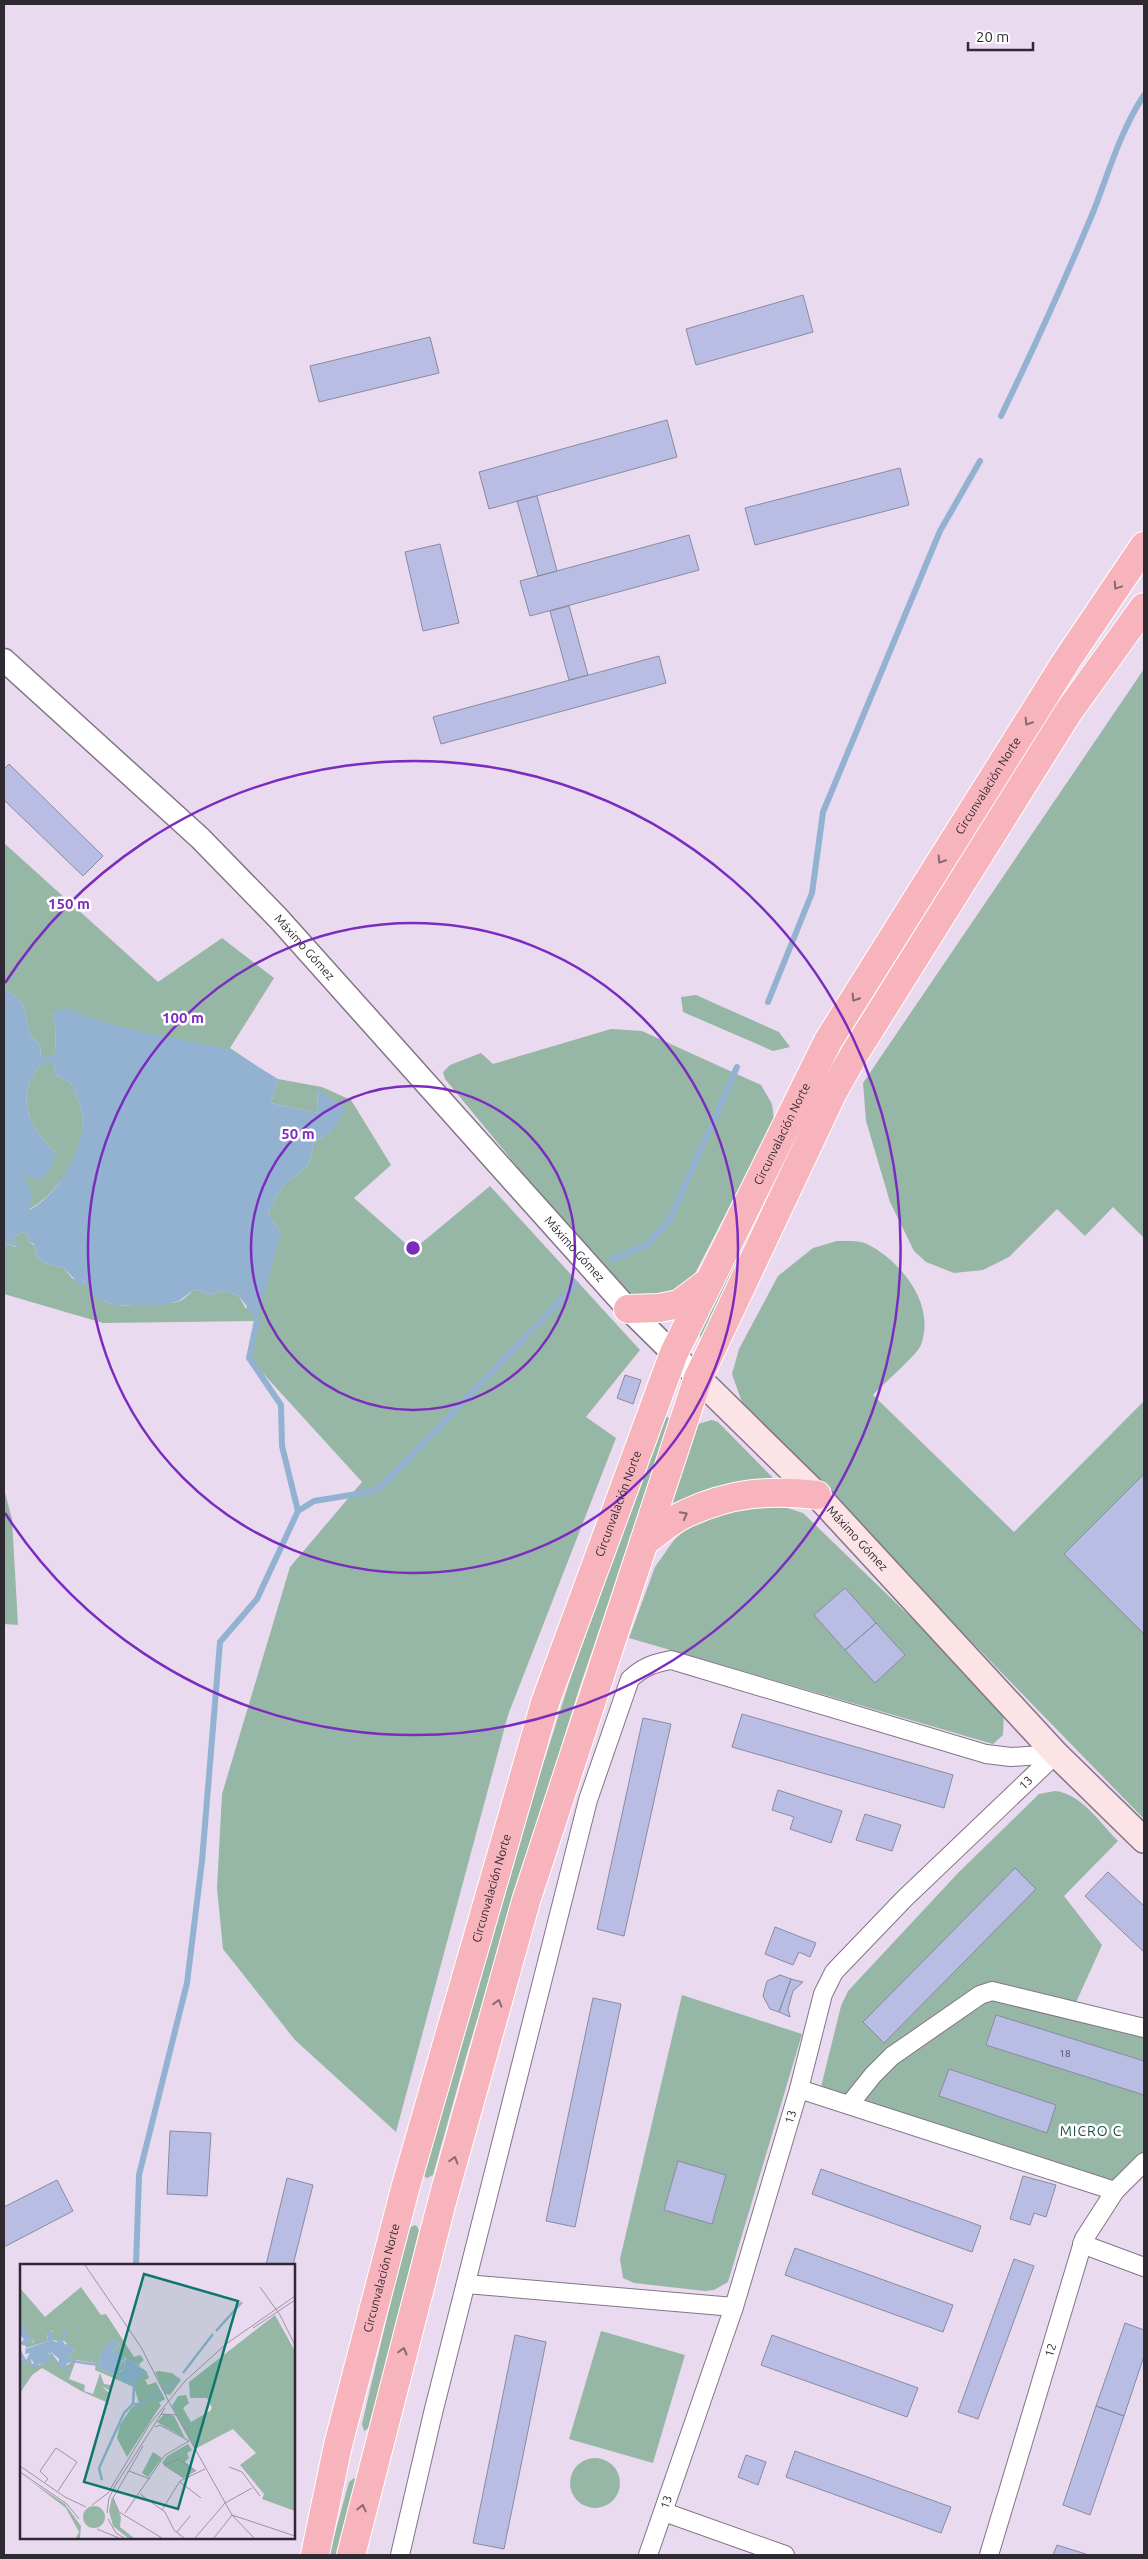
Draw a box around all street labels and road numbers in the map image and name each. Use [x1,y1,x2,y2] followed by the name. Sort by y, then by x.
[952,735,1023,836] street label: Circunvalación Norte
[272,912,338,983] street label: Máximo Gómez
[751,1081,812,1187] street label: Circunvalación Norte
[542,1214,608,1285] street label: Máximo Gómez
[592,1449,643,1559] street label: Circunvalación Norte
[824,1503,891,1573] street label: Máximo Gómez
[1016,1773,1035,1792] street label: 13
[469,1832,513,1944] street label: Circunvalación Norte
[782,2108,798,2125] street label: 13
[361,2222,402,2334] street label: Circunvalación Norte
[1042,2342,1058,2358] street label: 12
[658,2493,674,2510] street label: 13

